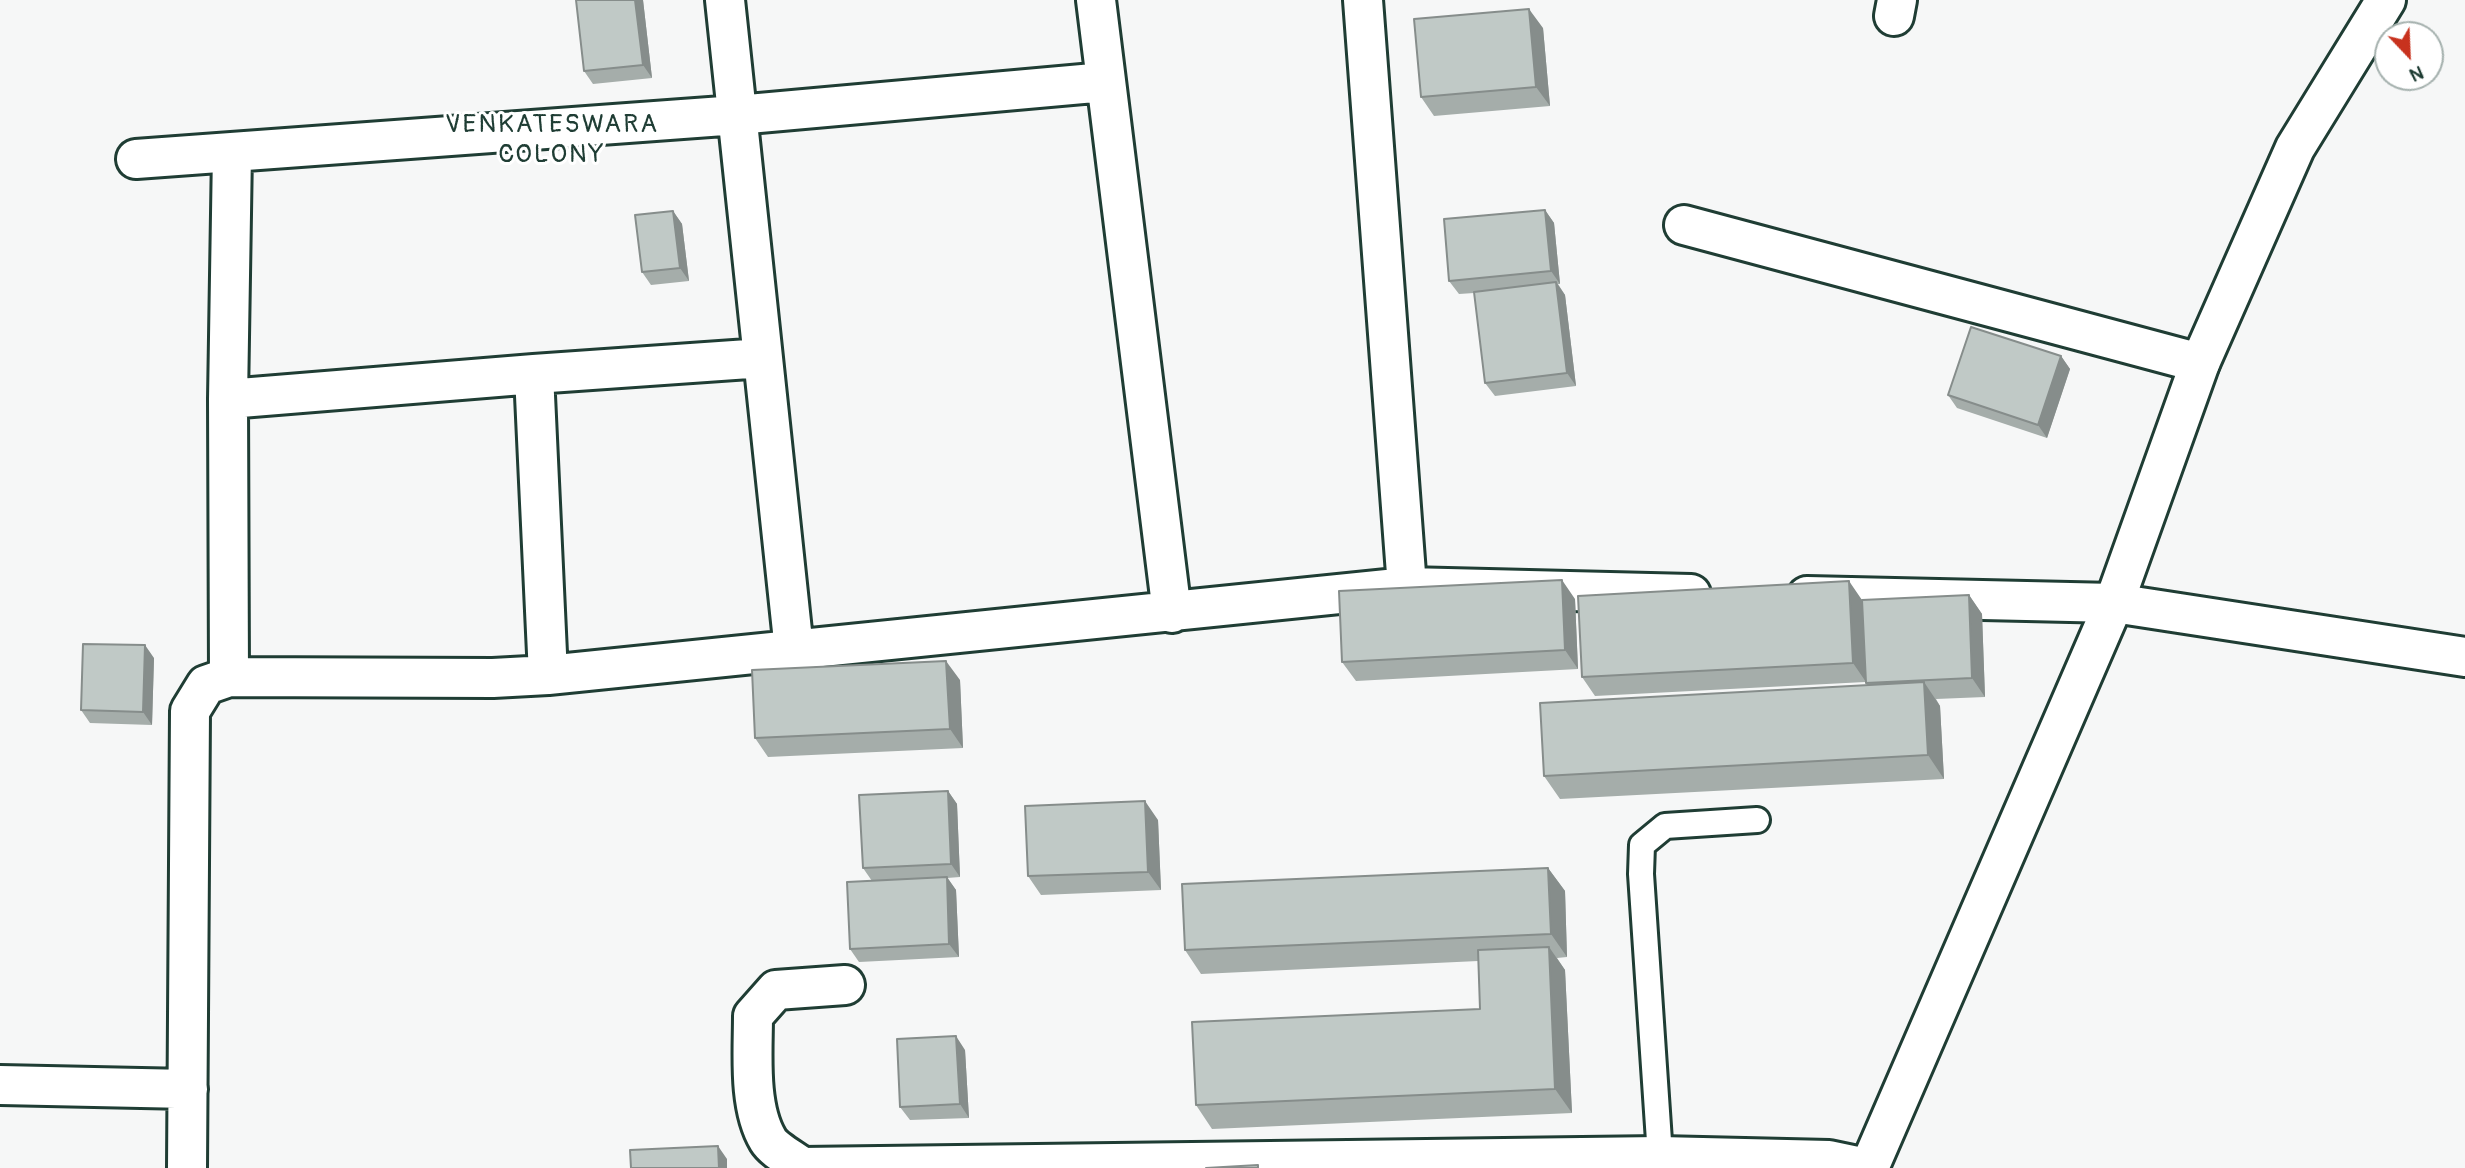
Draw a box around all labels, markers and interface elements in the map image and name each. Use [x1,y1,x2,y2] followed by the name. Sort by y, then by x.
[2374,21,2444,91] north arrow
[2406,60,2427,87] text: N
[446,109,658,170] district label: VENKATESWARA COLONY

